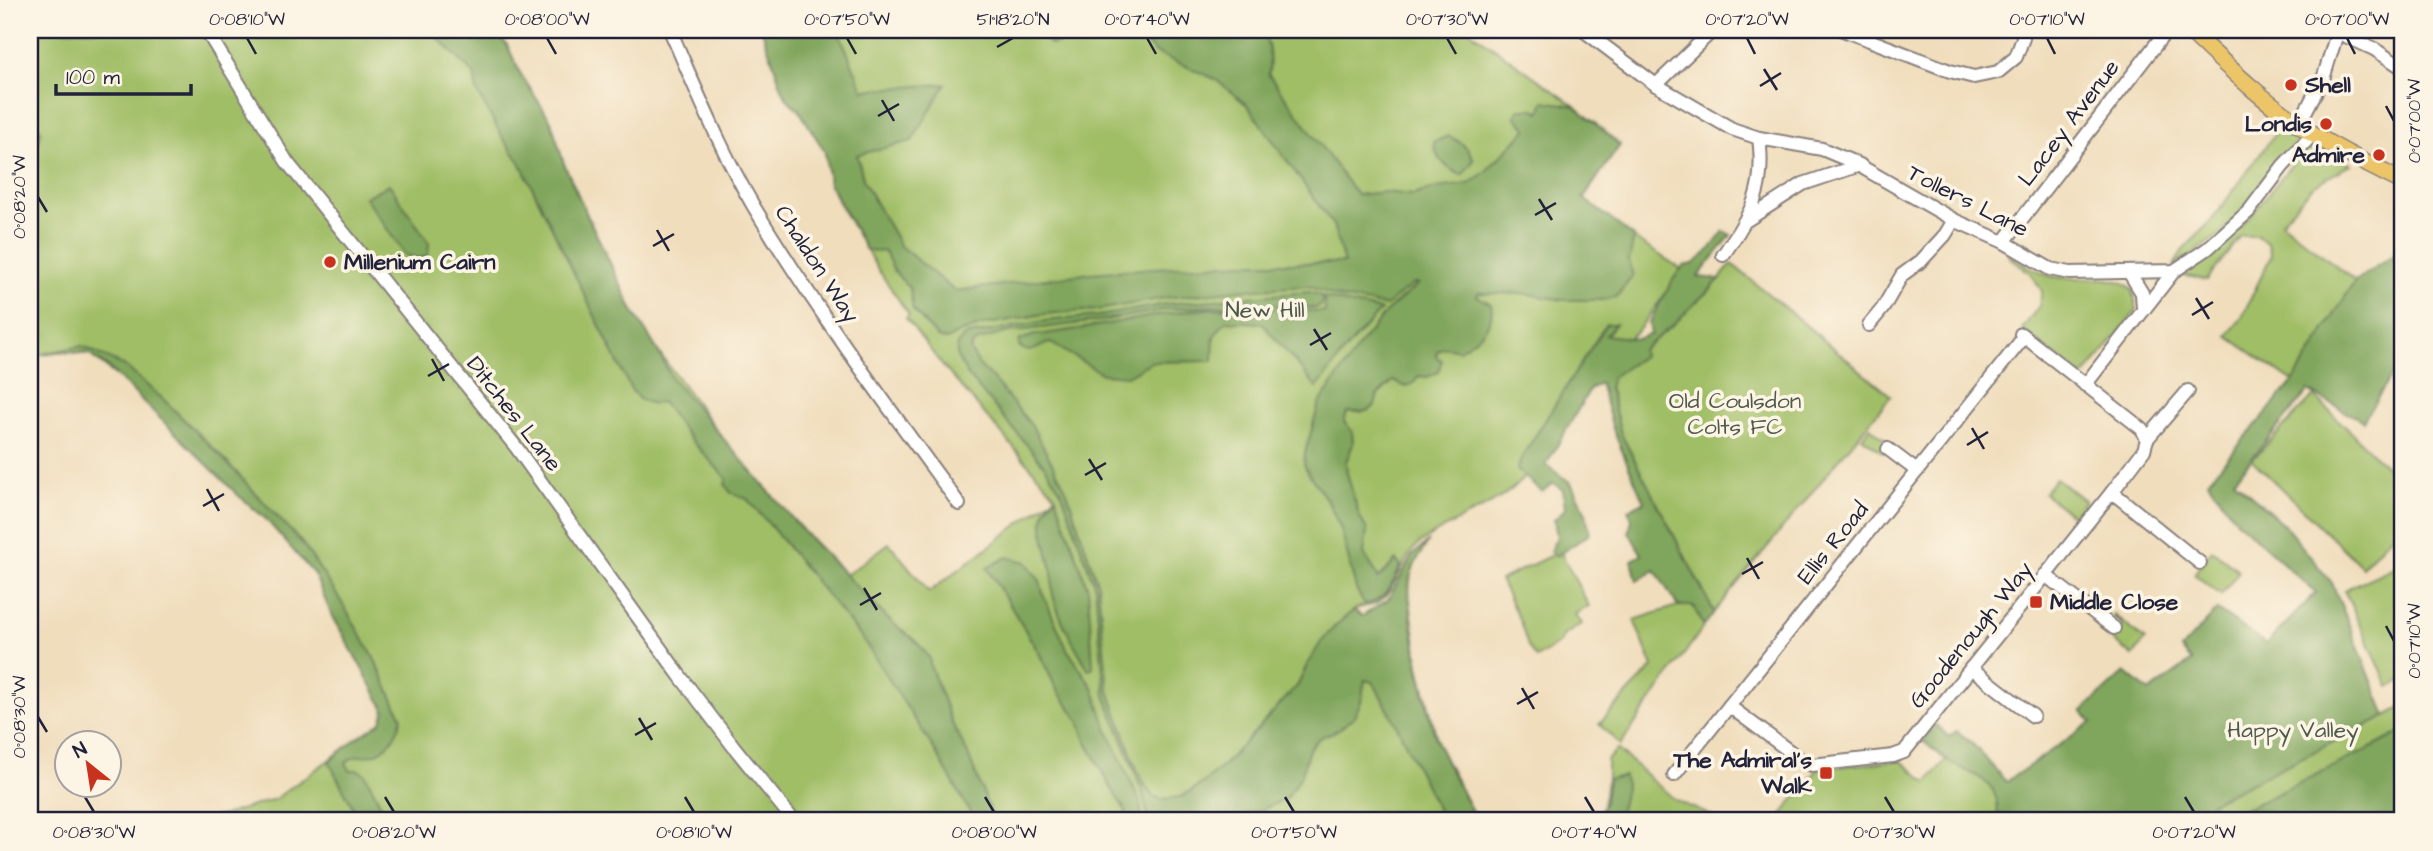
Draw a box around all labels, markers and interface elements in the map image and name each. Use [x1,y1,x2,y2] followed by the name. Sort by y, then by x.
[209,7,285,32] text: 0°08'10"W
[504,7,590,32] text: 0°08'00"W
[804,7,890,32] text: 0°07'50"W
[976,7,1050,32] text: 51°18'20"N
[1104,7,1190,32] text: 0°07'40"W
[1406,7,1488,32] text: 0°07'30"W
[1705,7,1789,32] text: 0°07'20"W
[2009,7,2085,32] text: 0°07'10"W
[2305,7,2389,32] text: 0°07'00"W
[56,52,191,96] scale bar
[2011,53,2128,194] street label: Lacey Avenue
[66,63,121,92] text: 100 m
[2304,69,2351,101] place label: Shell
[2283,77,2299,93] marker: Shell
[2402,79,2427,163] text: 0°07'00"W
[2245,108,2312,140] place label: Londis
[2318,116,2334,132] marker: Londis
[2292,139,2366,171] place label: Admire
[2371,147,2387,163] marker: Admire
[7,155,32,239] text: 0°08'20"W
[1902,157,2034,245] street label: Tollers Lane
[766,199,867,330] street label: Chaldon Way
[344,246,496,278] place label: Millenium Cairn
[322,254,338,270] marker: Millenium Cairn
[1225,294,1305,326] park label: New Hill
[459,350,569,478] street label: Ditches Lane
[1669,385,1801,443] park label: Old Coulsdon Colts FC
[1790,495,1876,591] street label: Ellis Road
[1902,554,2041,716] street label: Goodenough Way
[2050,586,2179,618] place label: Middle Close
[2028,594,2044,610] marker: Middle Close
[2402,603,2427,679] text: 0°07'10"W
[7,675,32,758] text: 0°08'30"W
[2227,714,2359,747] park label: Happy Valley
[52,728,122,798] north arrow
[68,736,92,765] text: N
[1672,744,1813,802] place label: The Admiral's Walk
[1818,765,1834,781] marker: The Admiral's Walk
[53,820,136,845] text: 0°08'30"W
[352,820,436,845] text: 0°08'20"W
[656,820,732,845] text: 0°08'10"W
[951,820,1037,845] text: 0°08'00"W
[1251,820,1337,845] text: 0°07'50"W
[1551,820,1637,845] text: 0°07'40"W
[1853,820,1935,845] text: 0°07'30"W
[2152,820,2236,845] text: 0°07'20"W

